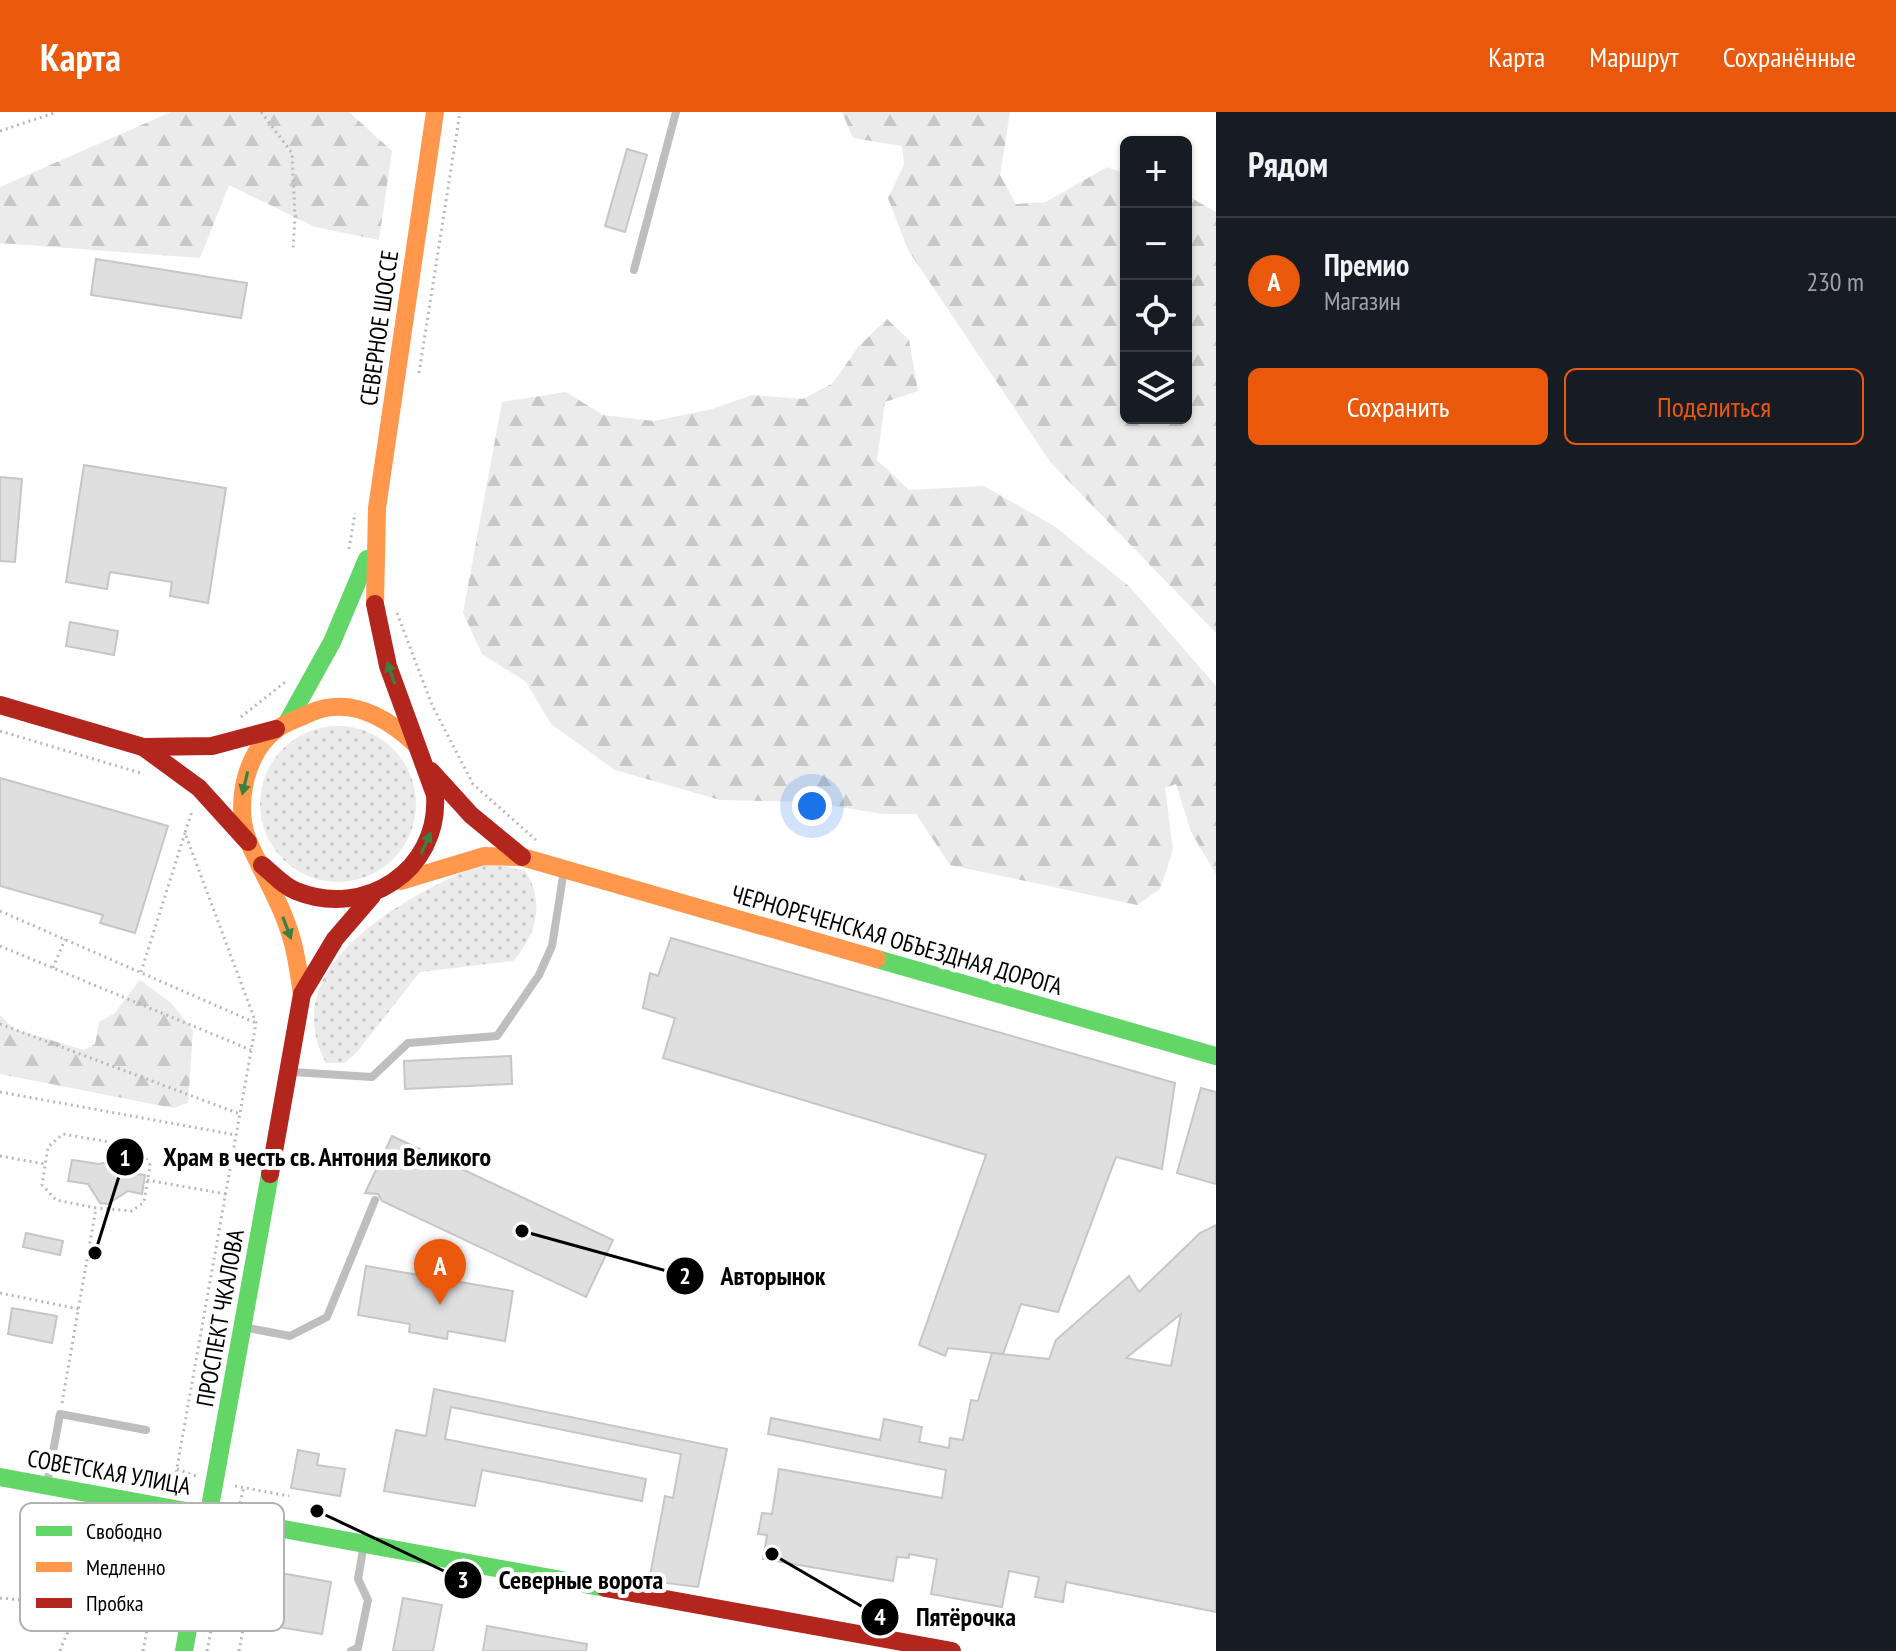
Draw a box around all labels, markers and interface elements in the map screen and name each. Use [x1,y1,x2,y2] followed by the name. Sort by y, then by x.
[40,32,121,81] text: Карта
[1488,38,1545,75] text: Карта
[1589,38,1679,75] text: Маршрут
[1723,38,1856,75] text: Сохранённые
[1120,136,1192,424] map controls
[1120,136,1192,208] button: +
[1248,142,1328,186] text: Рядом
[1120,208,1192,280] button: −
[1324,245,1409,284] text: Премио
[353,248,405,408] street label: СЕВЕРНОЕ ШОССЕ
[1267,265,1281,298] text: A
[1806,265,1864,298] text: 230 m
[1120,280,1192,352] button: locate
[1324,284,1401,317] text: Магазин
[1120,352,1192,424] button: layers
[1248,368,1548,445] button: Сохранить
[1564,368,1864,445] button: Поделиться
[385,661,397,685] one-way arrow
[239,771,251,796] one-way arrow
[792,786,832,826] your location
[420,832,433,855] one-way arrow
[728,878,1067,1002] street label: ЧЕРНОРЕЧЕНСКАЯ ОБЪЕЗДНАЯ ДОРОГА
[281,916,294,940] one-way arrow
[105,1132,509,1182] callout: Храм в честь св. Антония Великого
[163,1140,491,1173] text: Храм в честь св. Антония Великого
[119,1142,131,1173] text: 1
[189,1226,251,1409] street label: ПРОСПЕКТ ЧКАЛОВА
[414,1239,466,1305] pin: A
[665,1251,842,1301] callout: Авторынок
[719,1259,826,1292] text: Авторынок
[679,1260,691,1291] text: 2
[25,1442,194,1502] street label: СОВЕТСКАЯ УЛИЦА
[20,1503,284,1631] legend
[86,1517,162,1545] text: Свободно
[86,1553,165,1581] text: Медленно
[443,1555,679,1605] callout: Северные ворота
[499,1563,663,1596] text: Северные ворота
[457,1564,469,1595] text: 3
[86,1589,143,1617] text: Пробка
[860,1592,1032,1642] callout: Пятёрочка
[916,1600,1016,1633] text: Пятёрочка
[874,1601,886,1632] text: 4

